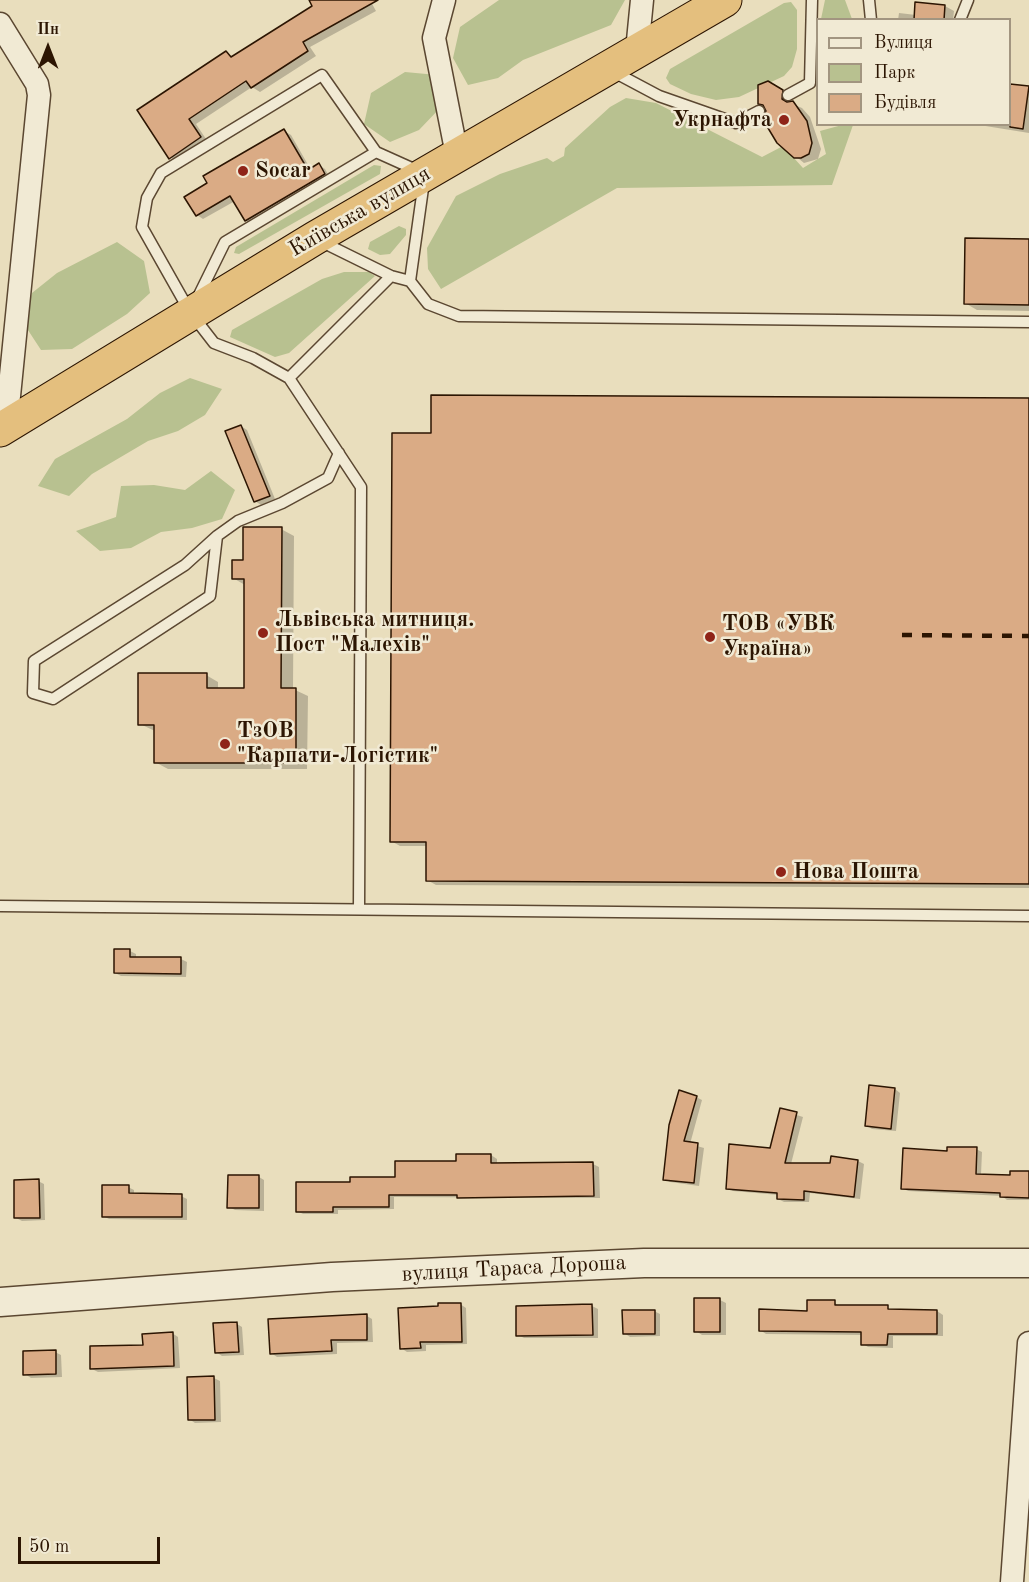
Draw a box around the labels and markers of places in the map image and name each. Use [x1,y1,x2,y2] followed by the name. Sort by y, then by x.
[672,107,772,133] place label: Укрнафта
[777,113,791,127] marker: Укрнафта
[255,158,311,184] place label: Socar
[236,164,250,178] marker: Socar
[275,607,474,658] place label: Львівська митниця. Пост "Малехів"
[722,611,835,662] place label: ТОВ «УВК Україна»
[256,626,270,640] marker: Львівська митниця. Пост "Малехів"
[703,630,717,644] marker: ТОВ «УВК Україна»
[237,718,438,770] place label: ТзОВ "Карпати-Логістик"
[218,737,232,751] marker: ТзОВ "Карпати-Логістик"
[793,859,919,885] place label: Нова Пошта
[774,865,788,879] marker: Нова Пошта

